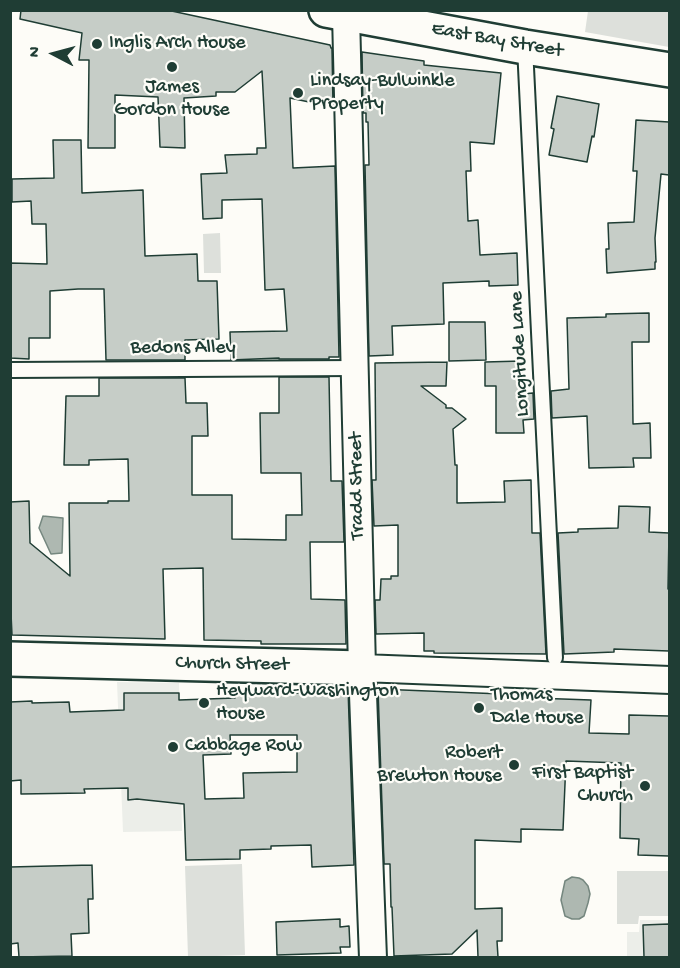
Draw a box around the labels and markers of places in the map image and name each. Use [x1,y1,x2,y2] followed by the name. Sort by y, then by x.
[109,32,246,56] place label: Inglis Arch House
[90,37,104,51] marker: Inglis Arch House
[165,60,179,74] marker: James Gordon House
[310,70,454,117] place label: Lindsay-Bulwinkle Property
[114,76,230,123] place label: James Gordon House
[291,86,305,100] marker: Lindsay-Bulwinkle Property
[216,680,399,727] place label: Heyward-Washington House
[491,684,583,731] place label: Thomas Dale House
[197,696,211,710] marker: Heyward-Washington House
[472,701,486,715] marker: Thomas Dale House
[185,735,302,759] place label: Cabbage Row
[166,740,180,754] marker: Cabbage Row
[377,742,502,789] place label: Robert Brewton House
[507,758,521,772] marker: Robert Brewton House
[532,762,633,809] place label: First Baptist Church
[638,779,652,793] marker: First Baptist Church

